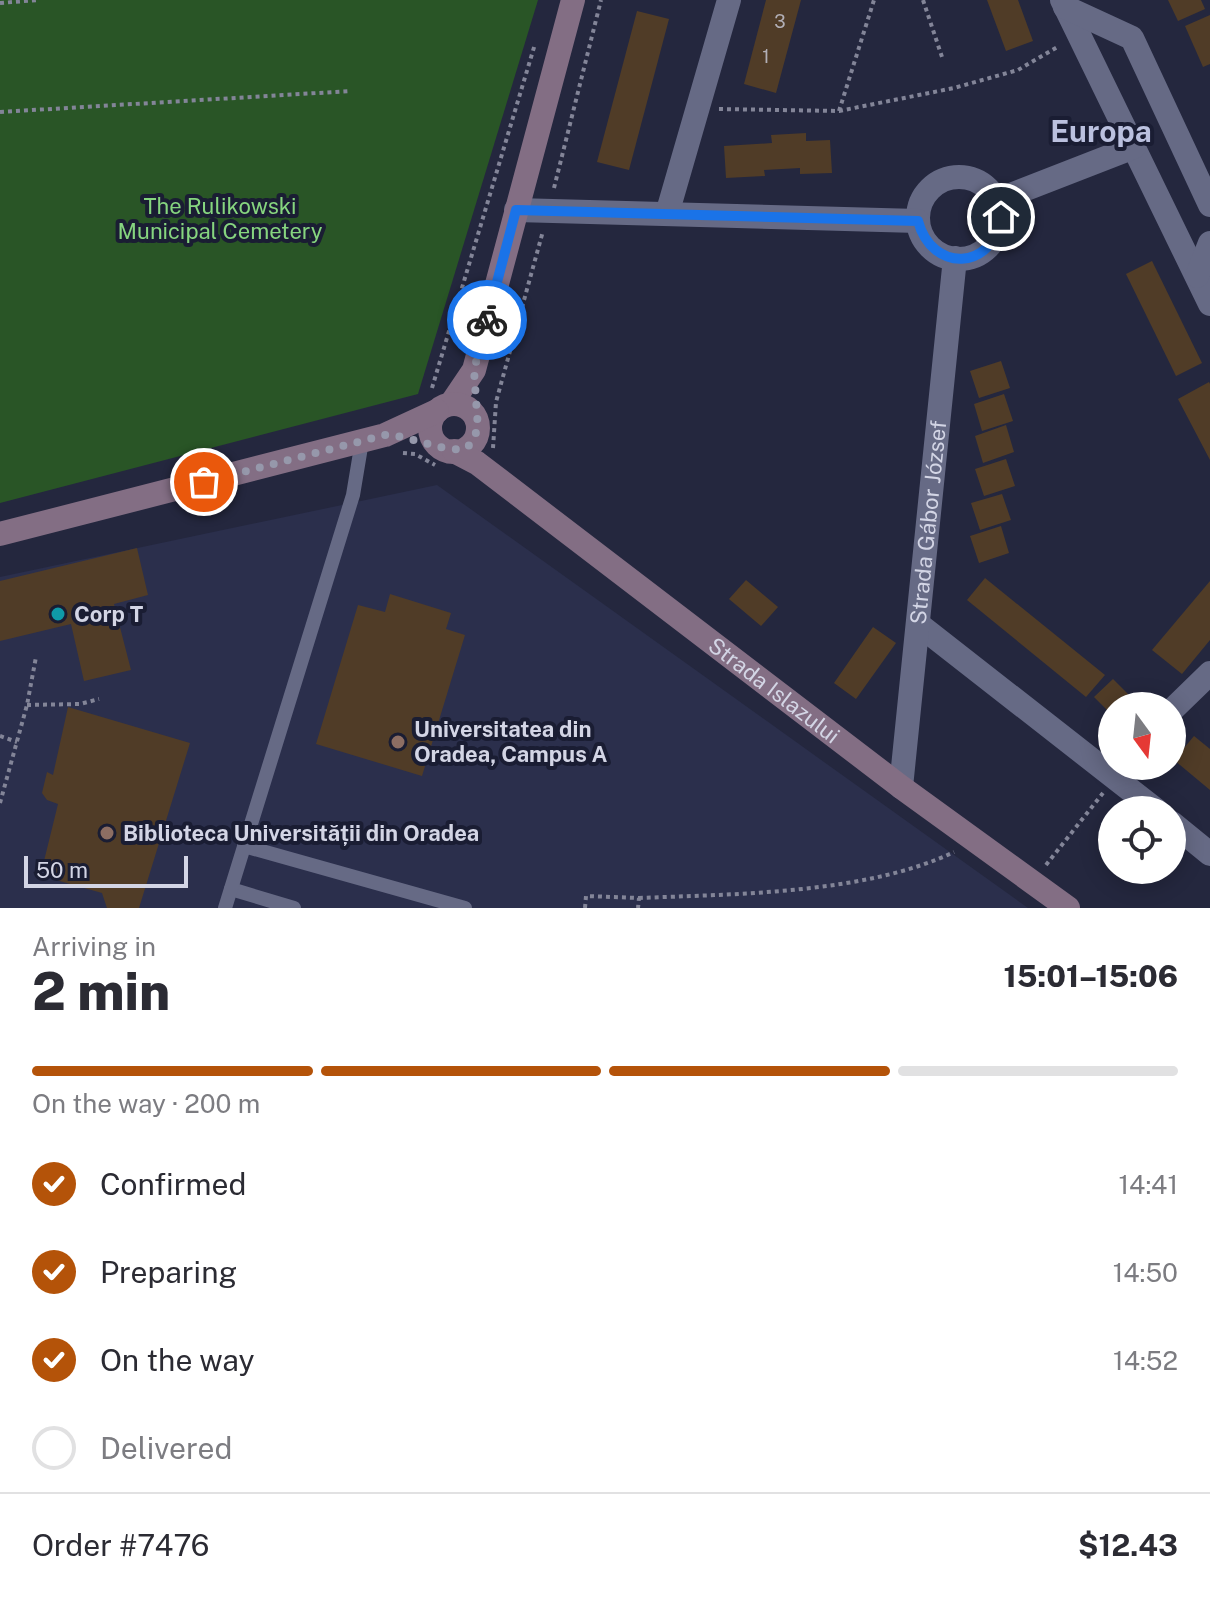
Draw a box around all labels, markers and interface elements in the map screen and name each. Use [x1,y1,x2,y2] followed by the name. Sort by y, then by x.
[774,11,786,32] house number: 3
[762,46,770,67] house number: 1
[1050,113,1152,149] district label: Europa
[967,183,1035,251] pin
[117,193,323,244] park label: The Rulikowski Municipal Cemetery
[979,195,1023,239] icon: home
[447,280,527,360] courier
[465,298,509,342] icon: bike
[905,419,951,626] street label: Strada Gábor József
[170,448,238,516] pin
[182,460,226,504] icon: bag
[74,601,144,627] place label: Corp T
[49,605,67,623] marker: Corp T
[703,632,845,748] street label: Strada Islazului
[1098,692,1186,780] north arrow
[1098,692,1186,884] map controls
[414,716,608,767] place label: Universitatea din Oradea, Campus A
[389,733,407,751] marker: Universitatea din Oradea, Campus A
[1098,796,1186,884] button: locate
[123,820,479,846] place label: Biblioteca Universității din Oradea
[98,824,116,842] marker: Biblioteca Universității din Oradea
[24,852,188,888] scale bar
[36,857,88,883] text: 50 m
[32,931,156,962] text: Arriving in
[1004,958,1178,994] text: 15:01–15:06
[32,961,170,1022] text: 2 min
[32,1088,260,1119] text: On the way · 200 m
[32,1162,76,1206] icon: check
[100,1166,246,1202] text: Confirmed
[1118,1169,1178,1200] text: 14:41
[32,1250,76,1294] icon: check
[100,1254,237,1290] text: Preparing
[1113,1257,1178,1288] text: 14:50
[32,1338,76,1382] icon: check
[100,1342,254,1378] text: On the way
[1113,1345,1178,1376] text: 14:52
[100,1430,232,1466] text: Delivered
[32,1527,209,1563] text: Order #7476
[1078,1527,1178,1563] text: $12.43

